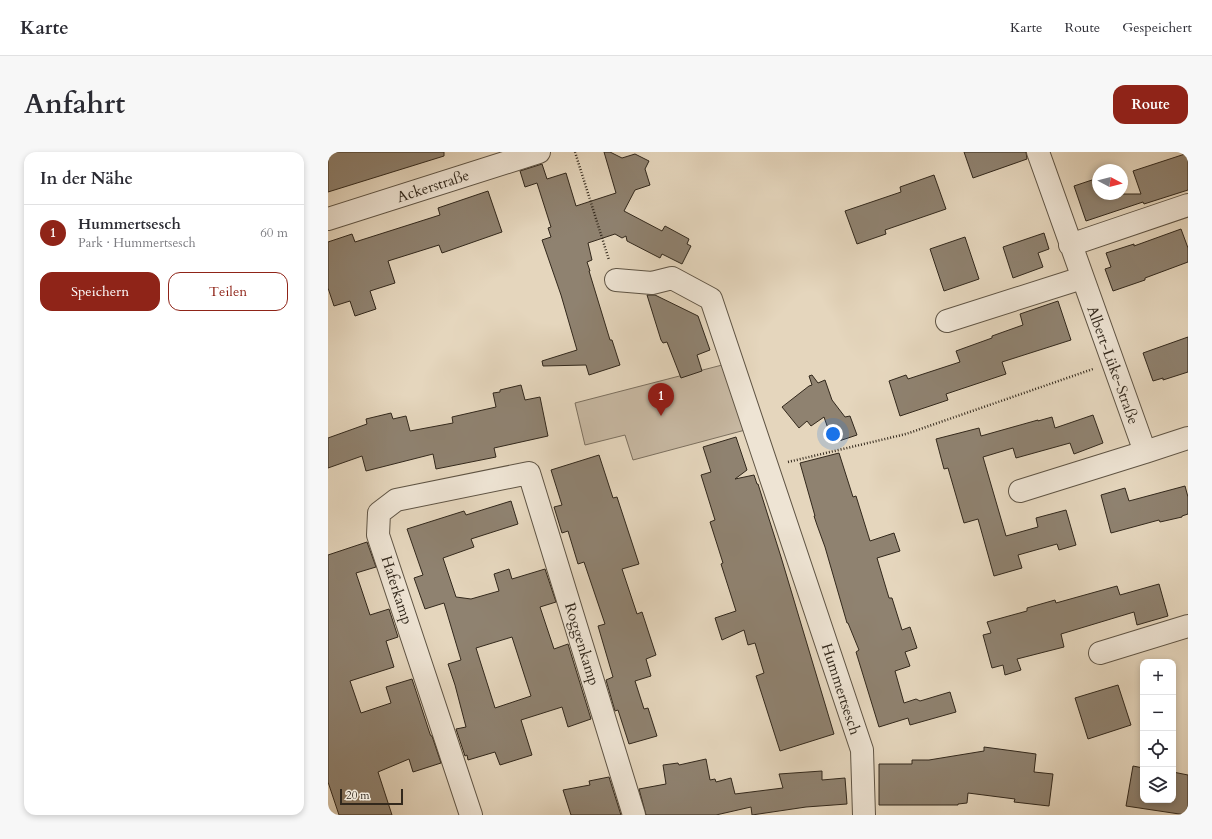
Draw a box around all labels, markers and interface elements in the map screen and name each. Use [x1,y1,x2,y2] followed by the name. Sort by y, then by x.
[20,15,69,41] text: Karte
[1010,18,1042,37] text: Karte
[1064,18,1100,37] text: Route
[1122,18,1192,37] text: Gespeichert
[24,85,125,123] text: Anfahrt
[1113,85,1188,124] button: Route
[1092,164,1128,200] north arrow
[394,165,472,207] street label: Ackerstraße
[40,167,133,190] text: In der Nähe
[78,214,181,234] text: Hummertsesch
[50,224,56,242] text: 1
[260,224,288,242] text: 60 m
[78,234,196,252] text: Park · Hummertsesch
[40,272,160,311] button: Speichern
[168,272,288,311] button: Teilen
[1082,303,1144,427] street label: Albert-Lüke-Straße
[648,383,674,416] pin: 1
[823,424,843,444] your location
[377,553,417,627] street label: Haferkamp
[560,600,604,688] street label: Roggenkamp
[817,641,865,738] street label: Hummertsesch
[1140,659,1176,803] map controls
[1140,659,1176,695] button: +
[1140,695,1176,731] button: −
[1140,731,1176,767] button: locate
[1140,767,1176,803] button: layers
[340,787,403,806] scale bar
[346,788,370,803] text: 20 m

